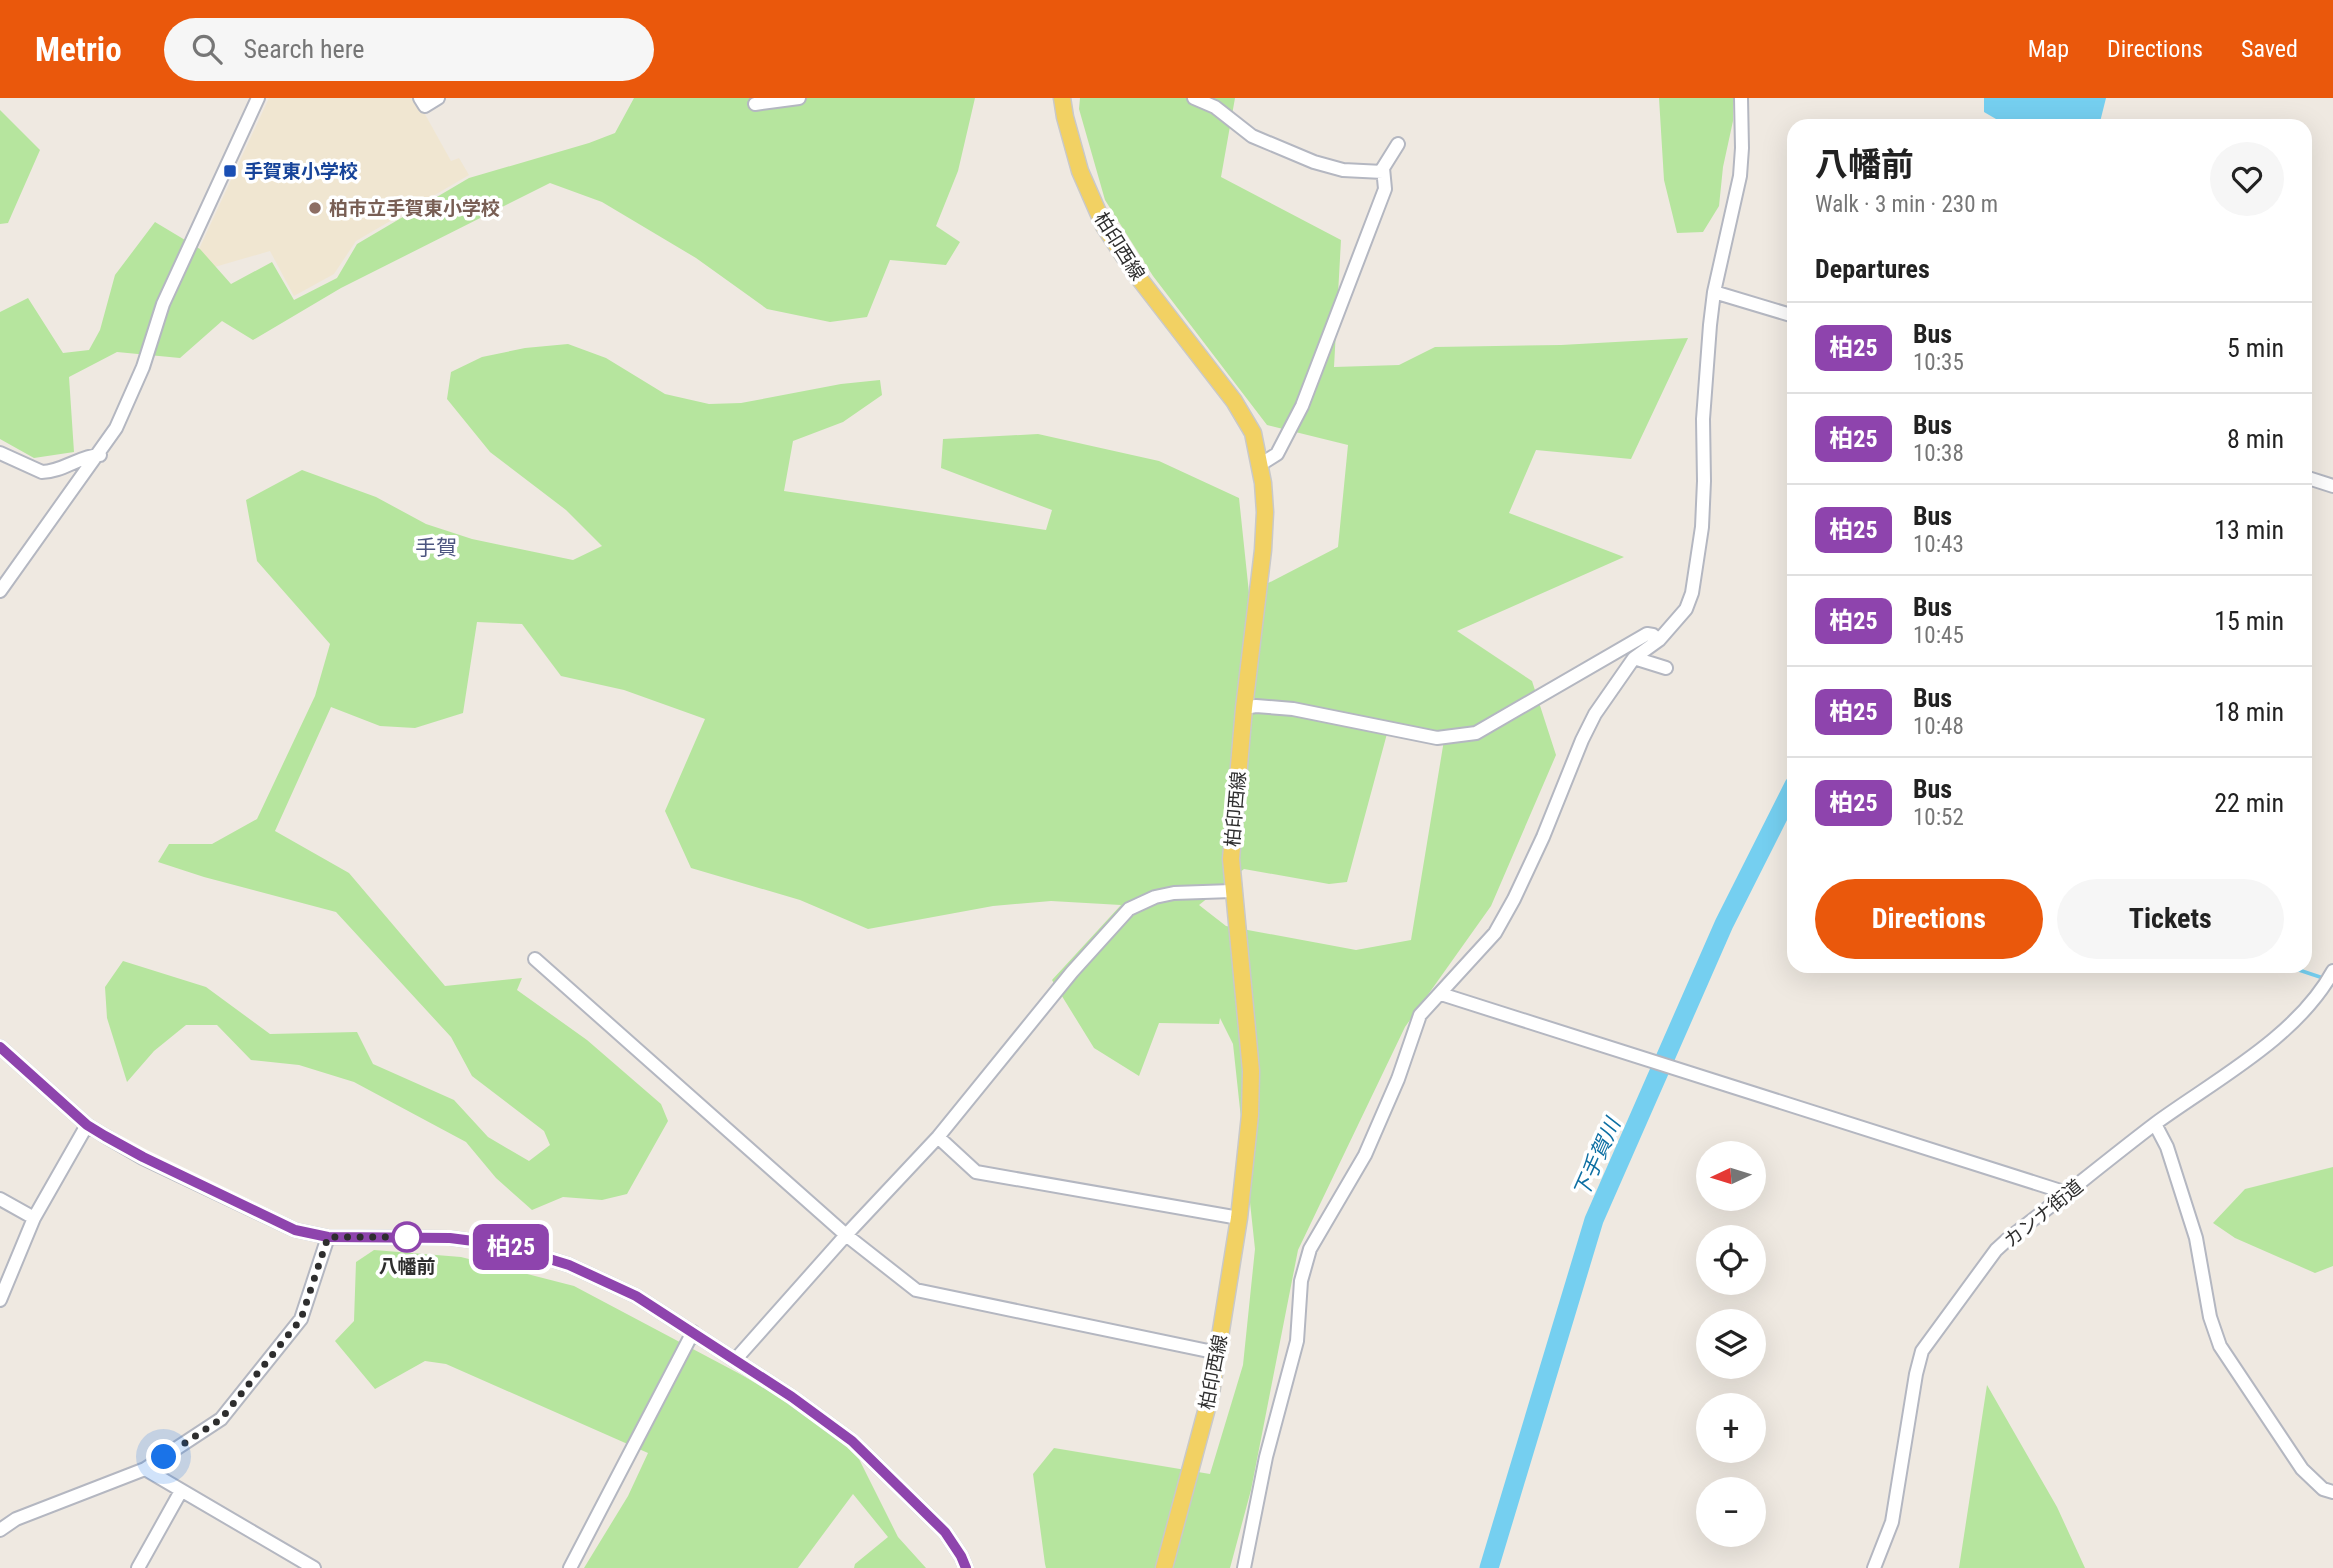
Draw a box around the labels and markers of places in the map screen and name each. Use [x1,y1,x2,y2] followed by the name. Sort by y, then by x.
[244,160,358,183] place label: 手賀東小学校
[222,163,238,179] marker: 手賀東小学校
[329,197,500,220] place label: 柏市立手賀東小学校
[307,200,323,216] marker: 柏市立手賀東小学校
[392,1222,422,1252] marker: 八幡前
[378,1255,436,1278] place label: 八幡前

